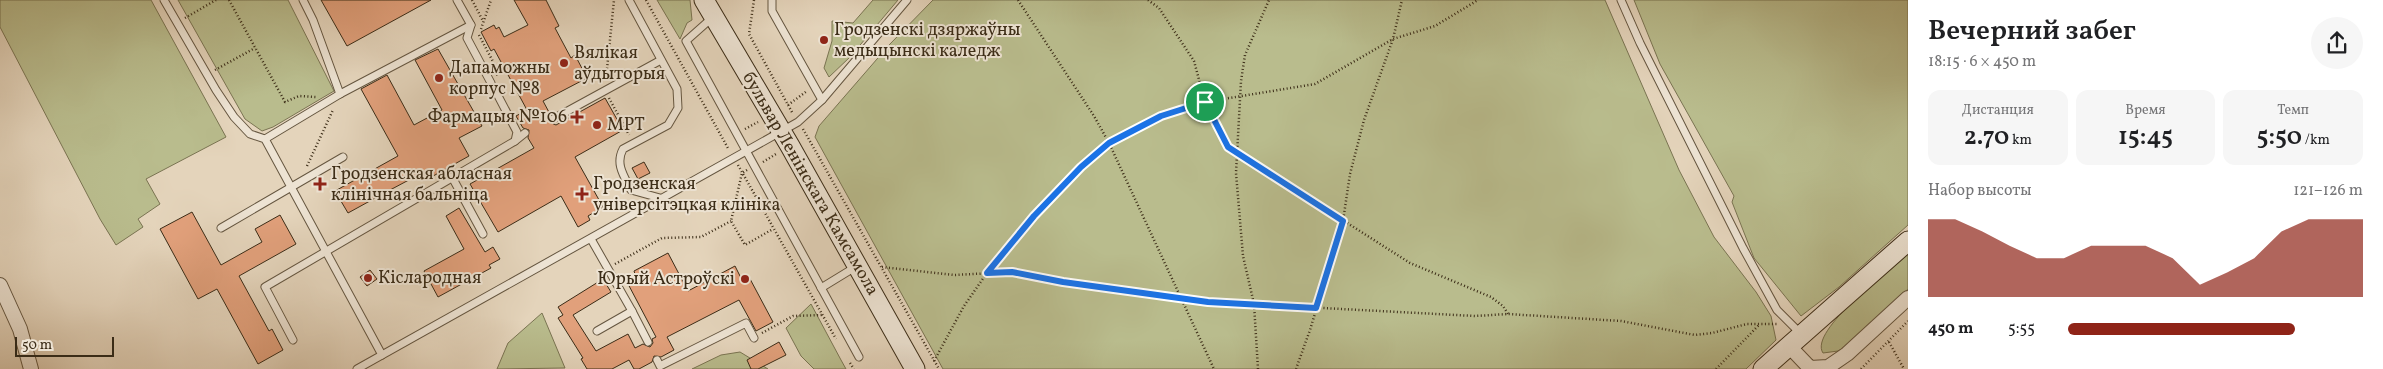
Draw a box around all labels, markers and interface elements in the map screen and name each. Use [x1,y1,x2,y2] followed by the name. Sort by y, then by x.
[1928,12,2136,51] text: Вечерний забег
[2311,17,2363,69] button: share
[834,18,1021,64] place label: Гродзенскі дзяржаўны медыцынскі каледж
[818,34,830,46] marker: Гродзенскі дзяржаўны медыцынскі каледж
[574,41,665,87] place label: Вялікая аўдыторыя
[1928,51,2036,73] text: 18:15 · 6 × 450 m
[449,56,550,102] place label: Дапаможны корпус №8
[558,57,570,69] marker: Вялікая аўдыторыя
[735,67,885,301] street label: бульвар Ленінскага Камсамола
[433,72,445,84] marker: Дапаможны корпус №8
[1184,81,1226,123] pin
[1191,88,1219,116] icon: arrive
[1962,101,2034,120] text: Дистанция
[2125,101,2166,120] text: Время
[2277,101,2309,120] text: Темп
[428,105,567,130] place label: Фармацыя №106
[571,111,583,123] marker: Фармацыя №106
[607,113,645,138] place label: МРТ
[591,119,603,131] marker: МРТ
[1964,120,2009,155] text: 2.70
[2118,120,2173,155] text: 15:45
[2256,120,2302,155] text: 5:50
[2009,131,2032,150] text: km
[2302,131,2330,150] text: /km
[331,162,512,208] place label: Гродзенская абласная клінічная бальніца
[593,172,780,218] place label: Гродзенская універсітэцкая клініка
[313,177,327,191] marker: Гродзенская абласная клінічная бальніца
[1928,180,2032,202] text: Набор высоты
[2293,180,2363,202] text: 121–126 m
[575,187,589,201] marker: Гродзенская універсітэцкая клініка
[378,266,481,291] place label: Кіслародная
[597,267,735,292] place label: Юрый Астроўскі
[362,272,374,284] marker: Кіслародная
[739,273,751,285] marker: Юрый Астроўскі
[1928,318,1974,340] text: 450 m
[2008,318,2035,340] text: 5:55
[15,334,114,357] scale bar
[22,336,52,355] text: 50 m

